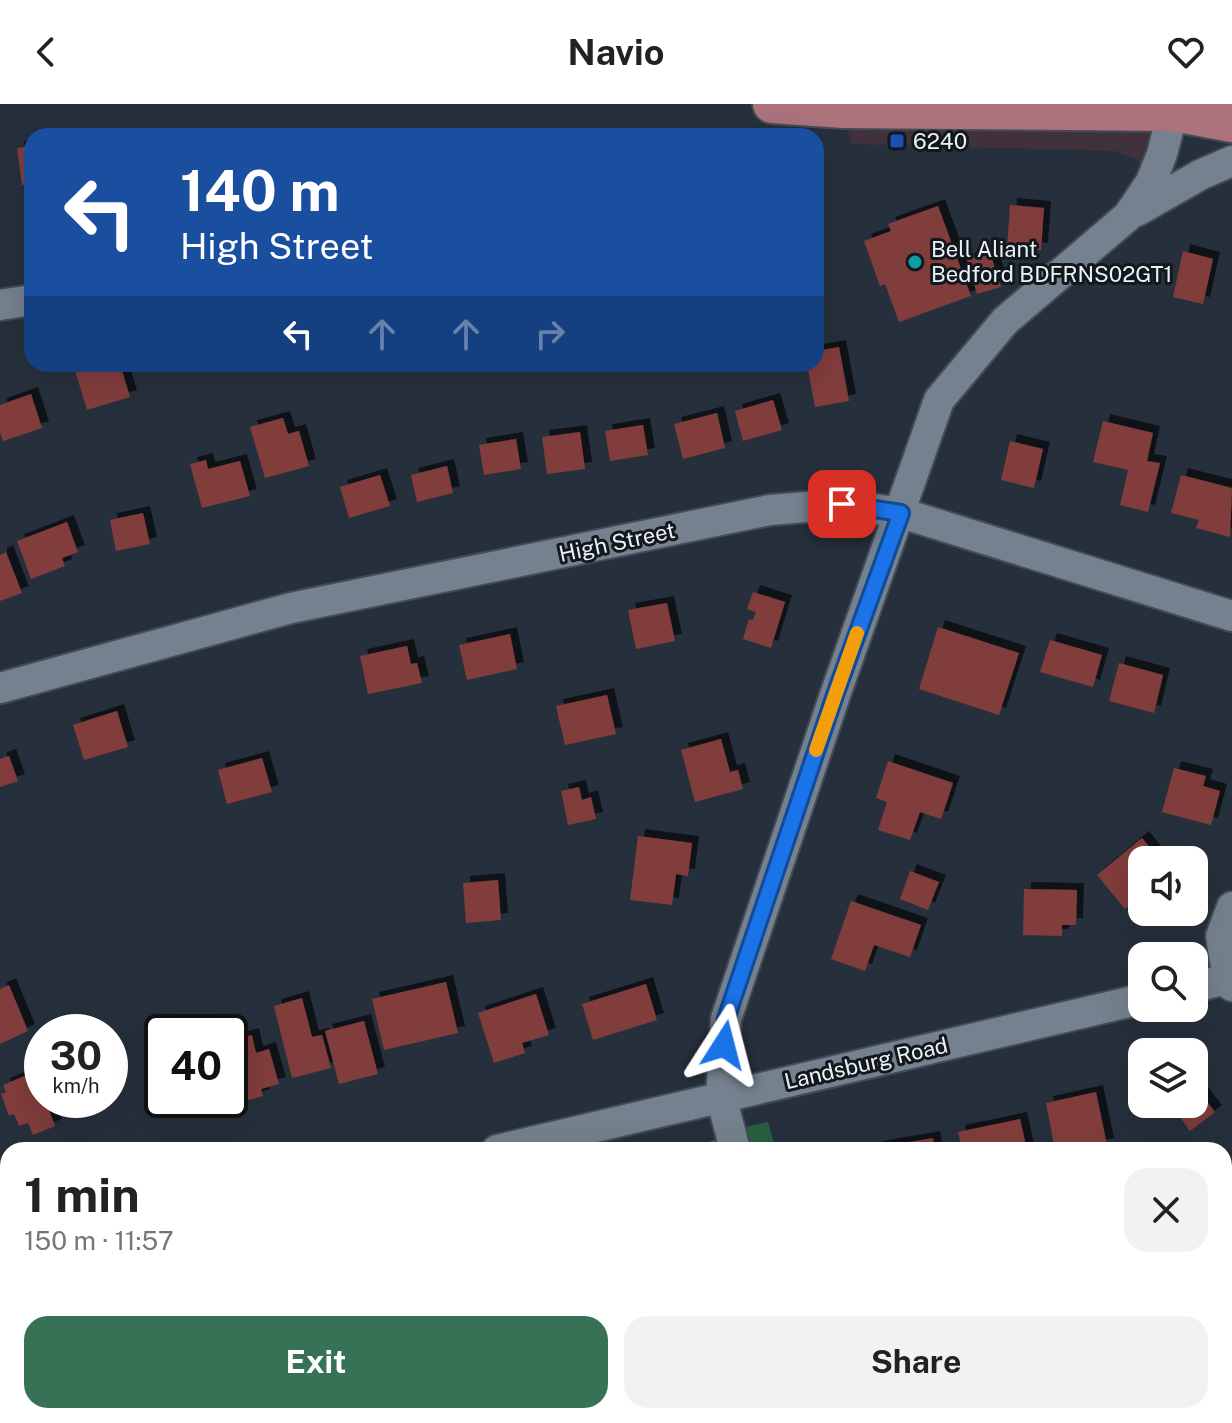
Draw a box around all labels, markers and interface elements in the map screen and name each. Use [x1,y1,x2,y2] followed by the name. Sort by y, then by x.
[24,30,68,74] icon: back
[1164,30,1208,74] icon: heart
[568,31,664,73] text: Navio
[913,128,967,154] place label: 6240
[888,132,906,150] marker: 6240
[180,158,340,224] text: 140 m
[48,160,152,264] icon: left
[180,225,374,267] text: High Street
[931,236,1173,287] place label: Bell Aliant Bedford BDFRNS02GT1
[906,253,924,271] marker: Bell Aliant Bedford BDFRNS02GT1
[276,312,320,356] icon: left
[360,312,404,356] icon: ahead
[444,312,488,356] icon: ahead
[528,312,572,356] icon: right
[808,470,876,538] pin
[820,482,864,526] icon: arrive
[556,517,678,567] street label: High Street
[1128,846,1208,1118] map controls
[1128,846,1208,926] button: sound
[1128,942,1208,1022] button: search
[682,1003,766,1087] position arrow
[144,1014,248,1118] speed limit sign: 40
[50,1032,102,1079] text: 30
[782,1032,950,1094] street label: Landsburg Road
[1128,1038,1208,1118] button: layers
[52,1074,100,1098] text: km/h
[24,1166,140,1223] text: 1 min
[1124,1168,1208,1252] button: close
[24,1225,174,1256] text: 150 m · 11:57
[24,1316,608,1408] button: Exit
[624,1316,1208,1408] button: Share

